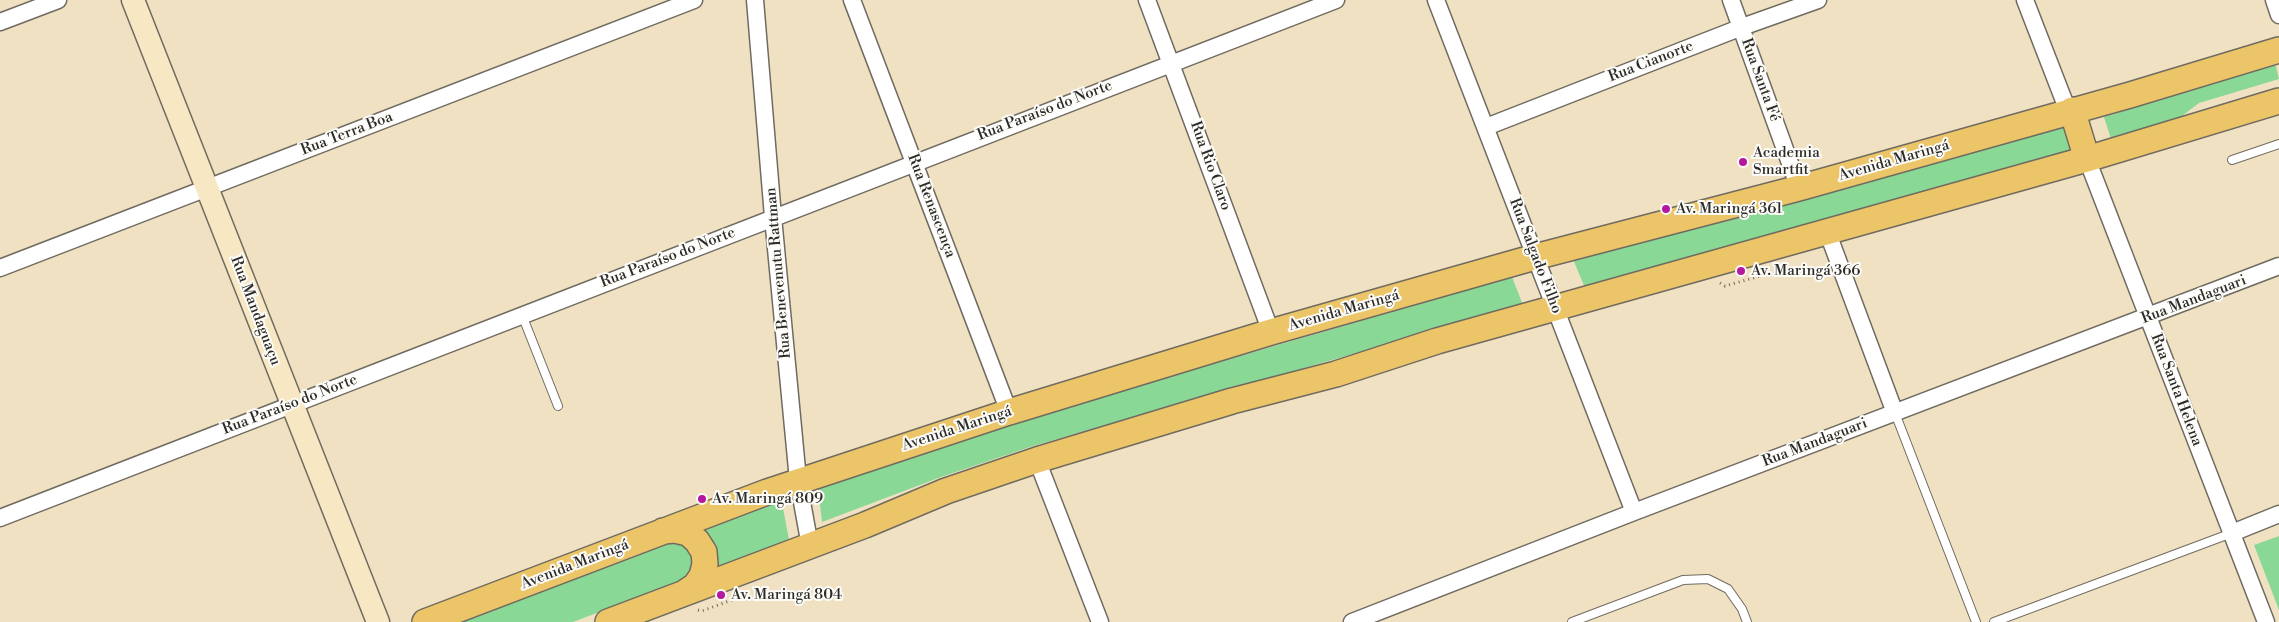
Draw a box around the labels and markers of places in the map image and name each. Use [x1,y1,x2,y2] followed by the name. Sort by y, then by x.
[1753,144,1820,179] place label: Academia Smartfit
[1737,156,1749,168] marker: Academia Smartfit
[1676,200,1782,218] place label: Av. Maringá 361
[1660,203,1672,215] marker: Av. Maringá 361
[1751,262,1860,280] place label: Av. Maringá 366
[1735,265,1747,277] marker: Av. Maringá 366
[712,490,823,508] place label: Av. Maringá 809
[696,493,708,505] marker: Av. Maringá 809
[731,586,842,604] place label: Av. Maringá 804
[715,589,727,601] marker: Av. Maringá 804

